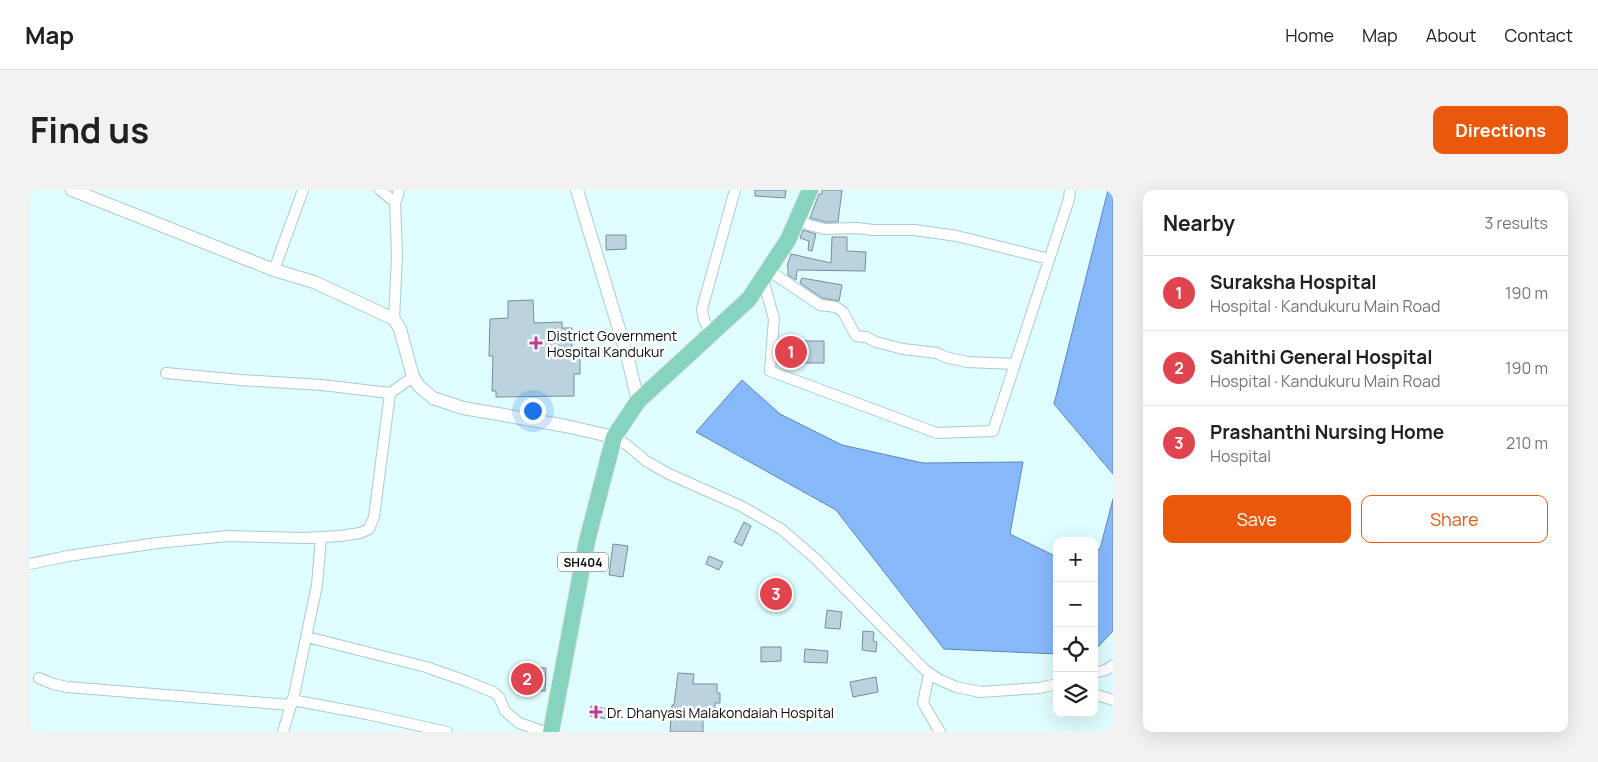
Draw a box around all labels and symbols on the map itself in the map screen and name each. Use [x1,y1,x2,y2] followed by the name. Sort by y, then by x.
[547,326,677,361] place label: District Government Hospital Kandukur
[775,333,807,371] pin: 1
[529,336,543,350] marker: District Government Hospital Kandukur
[520,398,546,424] your location
[558,552,608,572] road number: SH404
[760,575,792,613] pin: 3
[511,660,543,698] pin: 2
[607,703,834,722] place label: Dr. Dhanyasi Malakondaiah Hospital
[589,705,603,719] marker: Dr. Dhanyasi Malakondaiah Hospital

